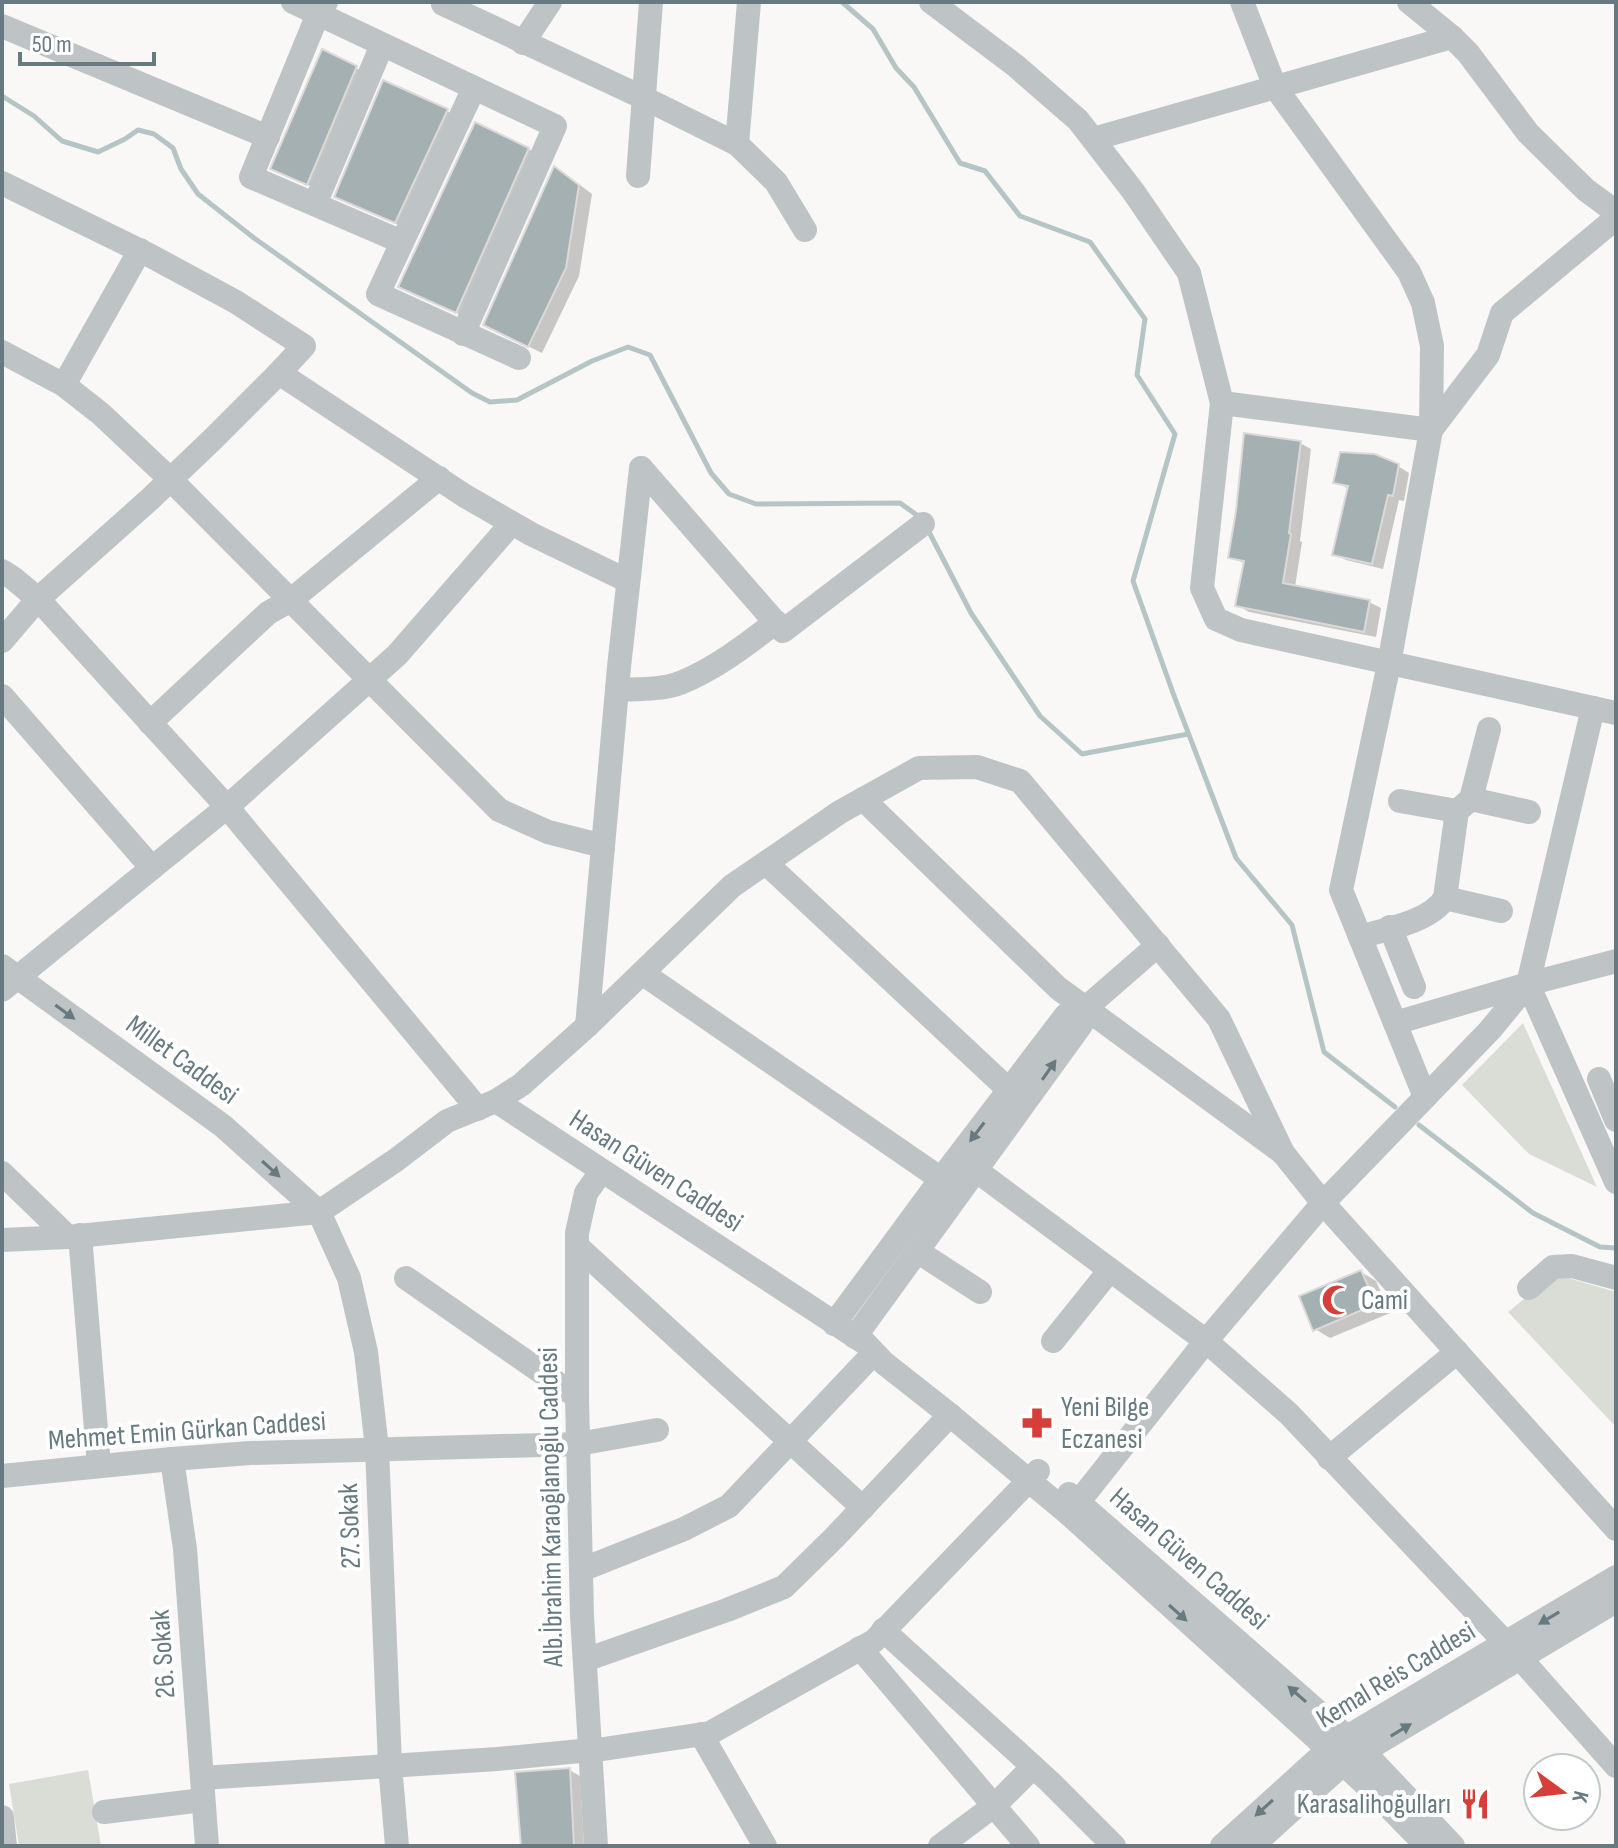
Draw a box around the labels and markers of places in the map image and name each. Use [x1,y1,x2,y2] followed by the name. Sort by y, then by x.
[1320,1283,1354,1317] mosque icon: Cami
[1361,1284,1408,1317] place label: Cami
[1061,1391,1149,1456] place label: Yeni Bilge Eczanesi
[1020,1406,1054,1440] pharmacy icon: Yeni Bilge Eczanesi
[1458,1787,1492,1821] restaurant icon: Karasalihoğulları
[1297,1788,1451,1821] place label: Karasalihoğulları

